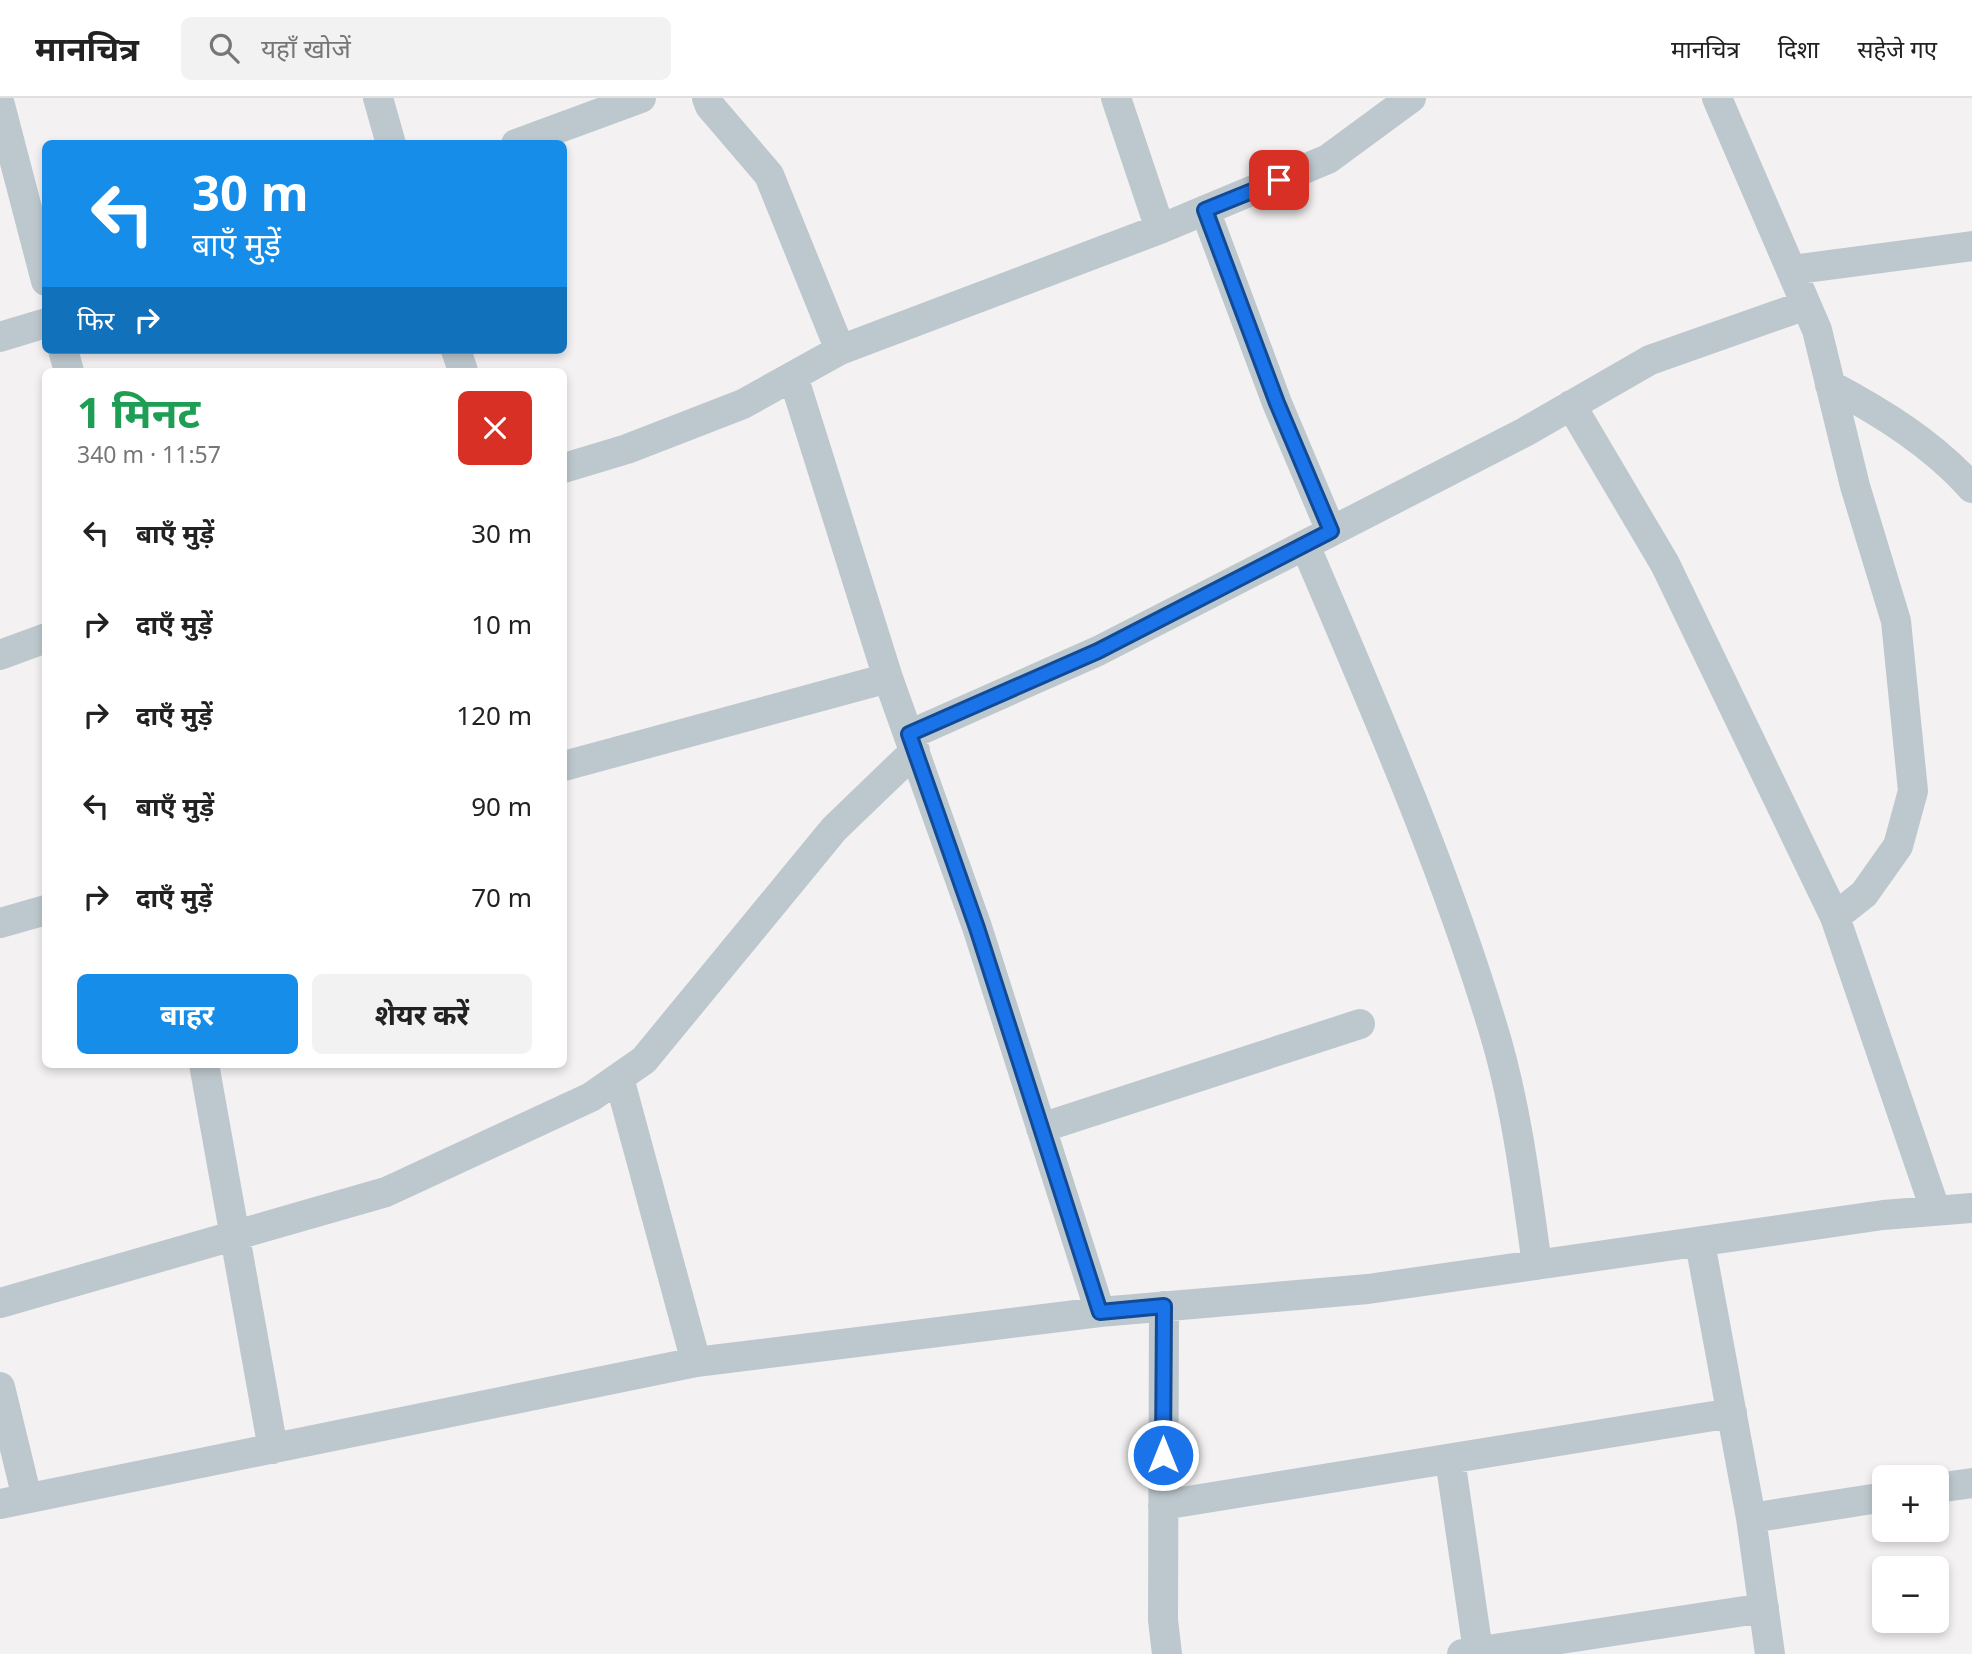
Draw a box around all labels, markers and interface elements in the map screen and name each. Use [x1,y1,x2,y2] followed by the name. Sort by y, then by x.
[181,17,671,80] search box
[35,26,139,71] text: मानचित्र
[205,29,243,67] icon: search
[261,30,351,66] text: यहाँ खोजें
[1671,32,1740,65] text: मानचित्र
[1778,32,1819,65] text: दिशा
[1857,32,1937,65] text: सहेजे गए
[1249,150,1309,210] pin
[192,159,309,225] text: 30 m
[1260,161,1298,199] icon: arrive
[77,168,168,259] icon: left
[192,222,281,265] text: बाएँ मुड़ें
[128,301,166,339] icon: right
[77,302,114,338] text: फिर
[77,383,200,440] text: 1 मिनट
[458,391,532,465] button: close
[77,438,221,470] text: 340 m · 11:57
[77,514,115,552] icon: left
[136,515,214,551] text: बाएँ मुड़ें
[471,515,532,551] text: 30 m
[77,605,115,643] icon: right
[136,606,213,642] text: दाएँ मुड़ें
[471,606,532,642] text: 10 m
[77,696,115,734] icon: right
[136,697,213,733] text: दाएँ मुड़ें
[456,697,532,733] text: 120 m
[77,787,115,825] icon: left
[136,788,214,824] text: बाएँ मुड़ें
[471,788,532,824] text: 90 m
[77,878,115,916] icon: right
[136,879,213,915] text: दाएँ मुड़ें
[471,879,532,915] text: 70 m
[77,974,298,1054] button: बाहर
[312,974,532,1054] button: शेयर करें
[1126,1418,1200,1492] position arrow
[1872,1465,1949,1633] map controls
[1872,1465,1949,1542] button: +
[1872,1556,1949,1633] button: −

